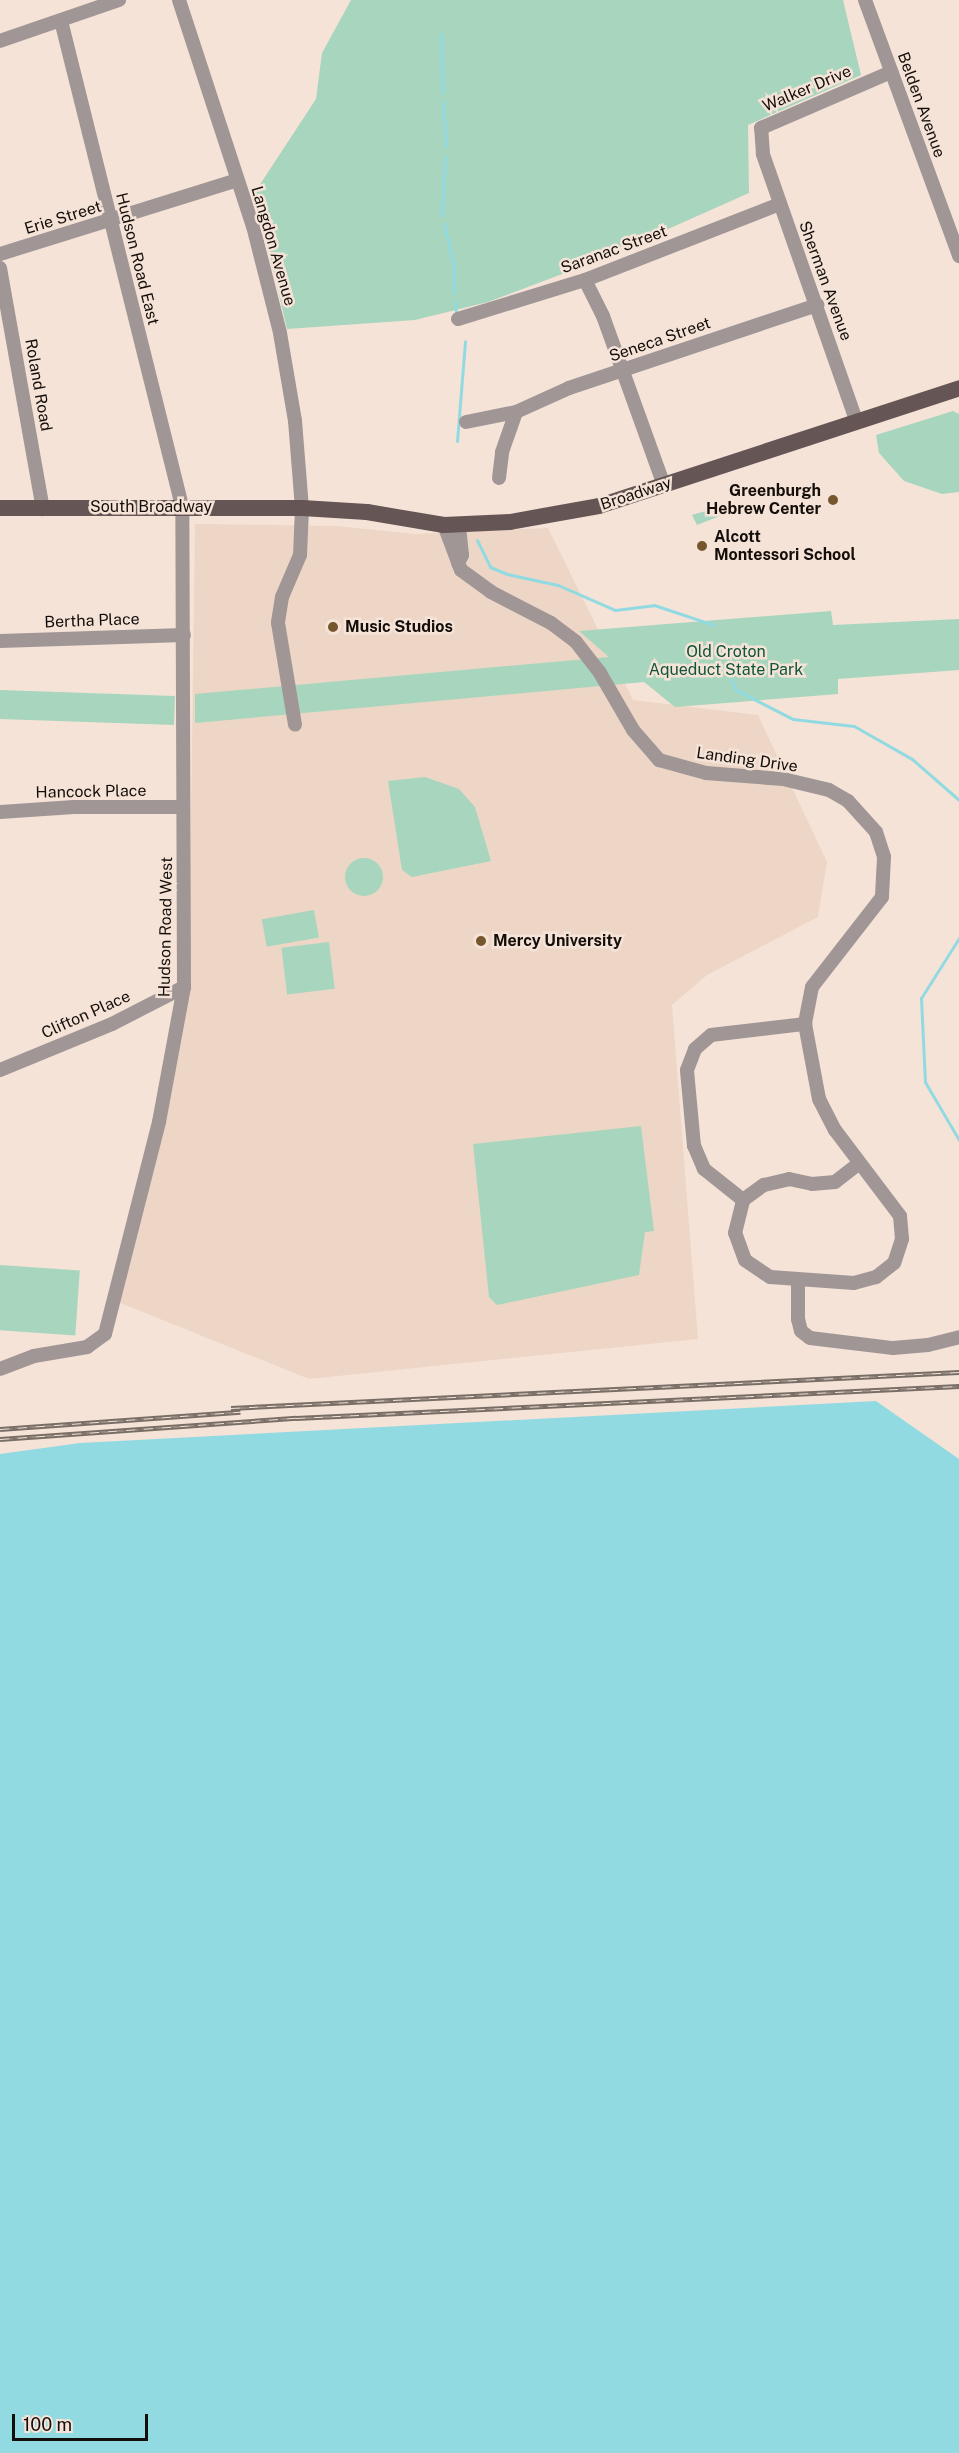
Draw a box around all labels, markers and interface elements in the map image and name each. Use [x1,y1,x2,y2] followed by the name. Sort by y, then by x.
[893,50,949,160] street label: Belden Avenue
[760,62,854,116] street label: Walker Drive
[247,184,299,308] street label: Langdon Avenue
[111,191,163,327] street label: Hudson Road East
[22,197,104,239] street label: Erie Street
[794,219,856,343] street label: Sherman Avenue
[558,222,670,278] street label: Saranac Street
[607,314,713,366] street label: Seneca Street
[20,337,56,433] street label: Roland Road
[598,473,674,515] street label: Broadway
[706,481,821,519] place label: Greenburgh Hebrew Center
[826,493,840,507] marker: Greenburgh Hebrew Center
[90,497,212,517] street label: South Broadway
[714,527,856,565] place label: Alcott Montessori School
[695,539,709,553] marker: Alcott Montessori School
[44,610,140,632] street label: Bertha Place
[345,617,453,637] place label: Music Studios
[326,620,340,634] marker: Music Studios
[649,642,803,680] park label: Old Croton Aqueduct State Park
[695,743,799,777] street label: Landing Drive
[35,781,147,803] street label: Hancock Place
[155,856,177,998] street label: Hudson Road West
[493,931,622,951] place label: Mercy University
[474,934,488,948] marker: Mercy University
[39,987,133,1043] street label: Clifton Place
[15,2402,152,2440] scale bar
[23,2414,72,2435] text: 100 m

